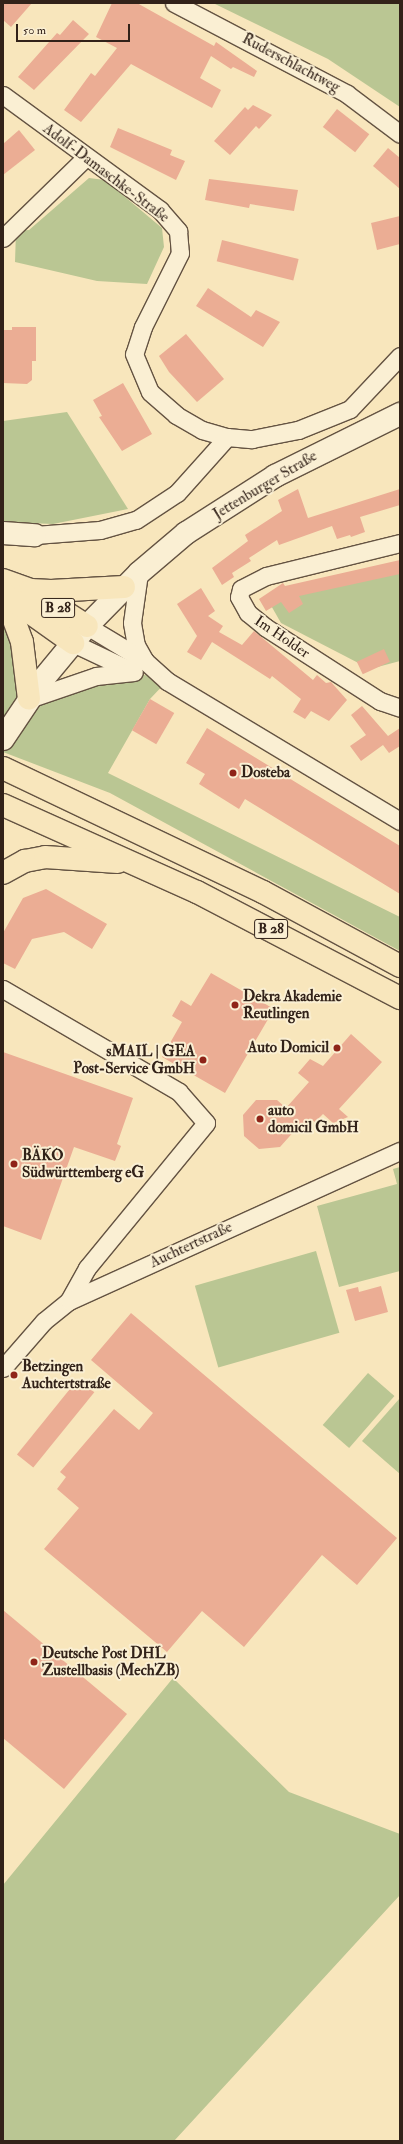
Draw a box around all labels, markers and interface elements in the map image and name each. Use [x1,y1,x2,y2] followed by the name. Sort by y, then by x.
[18,16,132,42] scale bar
[23,23,46,38] text: 50 m
[239,30,343,96] street label: Ruderschlachtweg
[39,120,173,226] street label: Adolf-Damaschke-Straße
[210,447,320,523] street label: Jettenburger Straße
[41,596,75,620] road number: B 28
[251,612,313,662] street label: Im Holder
[241,764,290,782] place label: Dosteba
[228,768,238,778] marker: Dosteba
[254,917,288,941] road number: B 28
[243,987,342,1022] place label: Dekra Akademie Reutlingen
[230,1000,240,1010] marker: Dekra Akademie Reutlingen
[248,1039,329,1057] place label: Auto Domicil
[73,1042,195,1077] place label: sMAIL | GEA Post-Service GmbH
[332,1043,342,1053] marker: Auto Domicil
[198,1055,208,1065] marker: sMAIL | GEA Post-Service GmbH
[268,1101,359,1136] place label: auto domicil GmbH
[255,1114,265,1124] marker: auto domicil GmbH
[22,1146,144,1181] place label: BÄKO Südwürttemberg eG
[9,1159,19,1169] marker: BÄKO Südwürttemberg eG
[147,1218,235,1272] street label: Auchtertstraße
[22,1357,111,1392] place label: Betzingen Auchtertstraße
[9,1370,19,1380] marker: Betzingen Auchtertstraße
[42,1644,179,1679] place label: Deutsche Post DHL Zustellbasis (MechZB)
[29,1657,39,1667] marker: Deutsche Post DHL Zustellbasis (MechZB)

